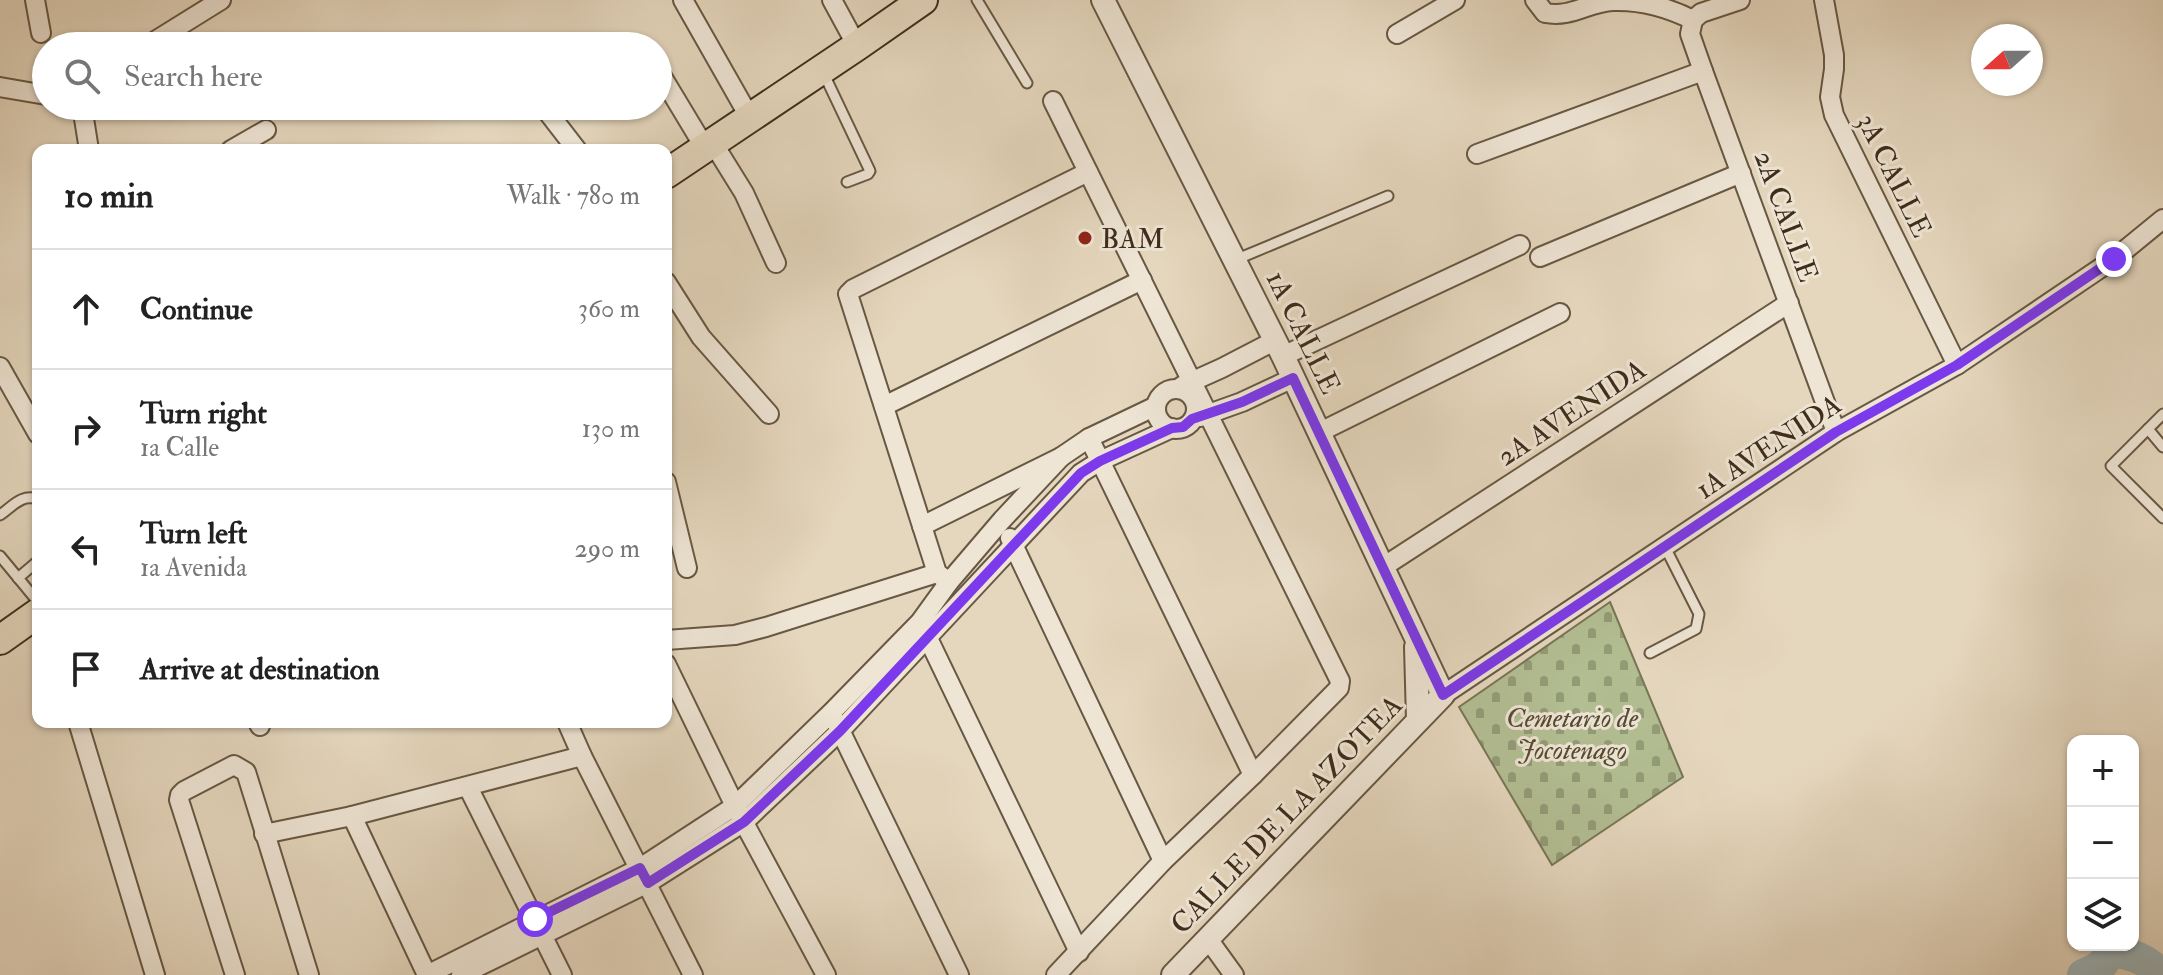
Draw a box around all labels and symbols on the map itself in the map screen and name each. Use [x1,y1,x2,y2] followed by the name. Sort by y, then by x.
[1971,24,2043,96] north arrow
[1849,108,1939,243] street label: 3A CALLE
[1746,146,1825,287] street label: 2A CALLE
[1101,222,1164,257] place label: BAM
[1076,229,1094,247] marker: BAM
[2096,241,2132,277] route end
[1258,265,1347,400] street label: 1A CALLE
[1491,352,1653,474] street label: 2A AVENIDA
[1690,387,1848,507] street label: 1A AVENIDA
[1164,688,1410,942] street label: CALLE DE LA AZOTEA
[1506,701,1639,768] park label: Cemetario de Jocotenago
[517,901,553,937] route start

